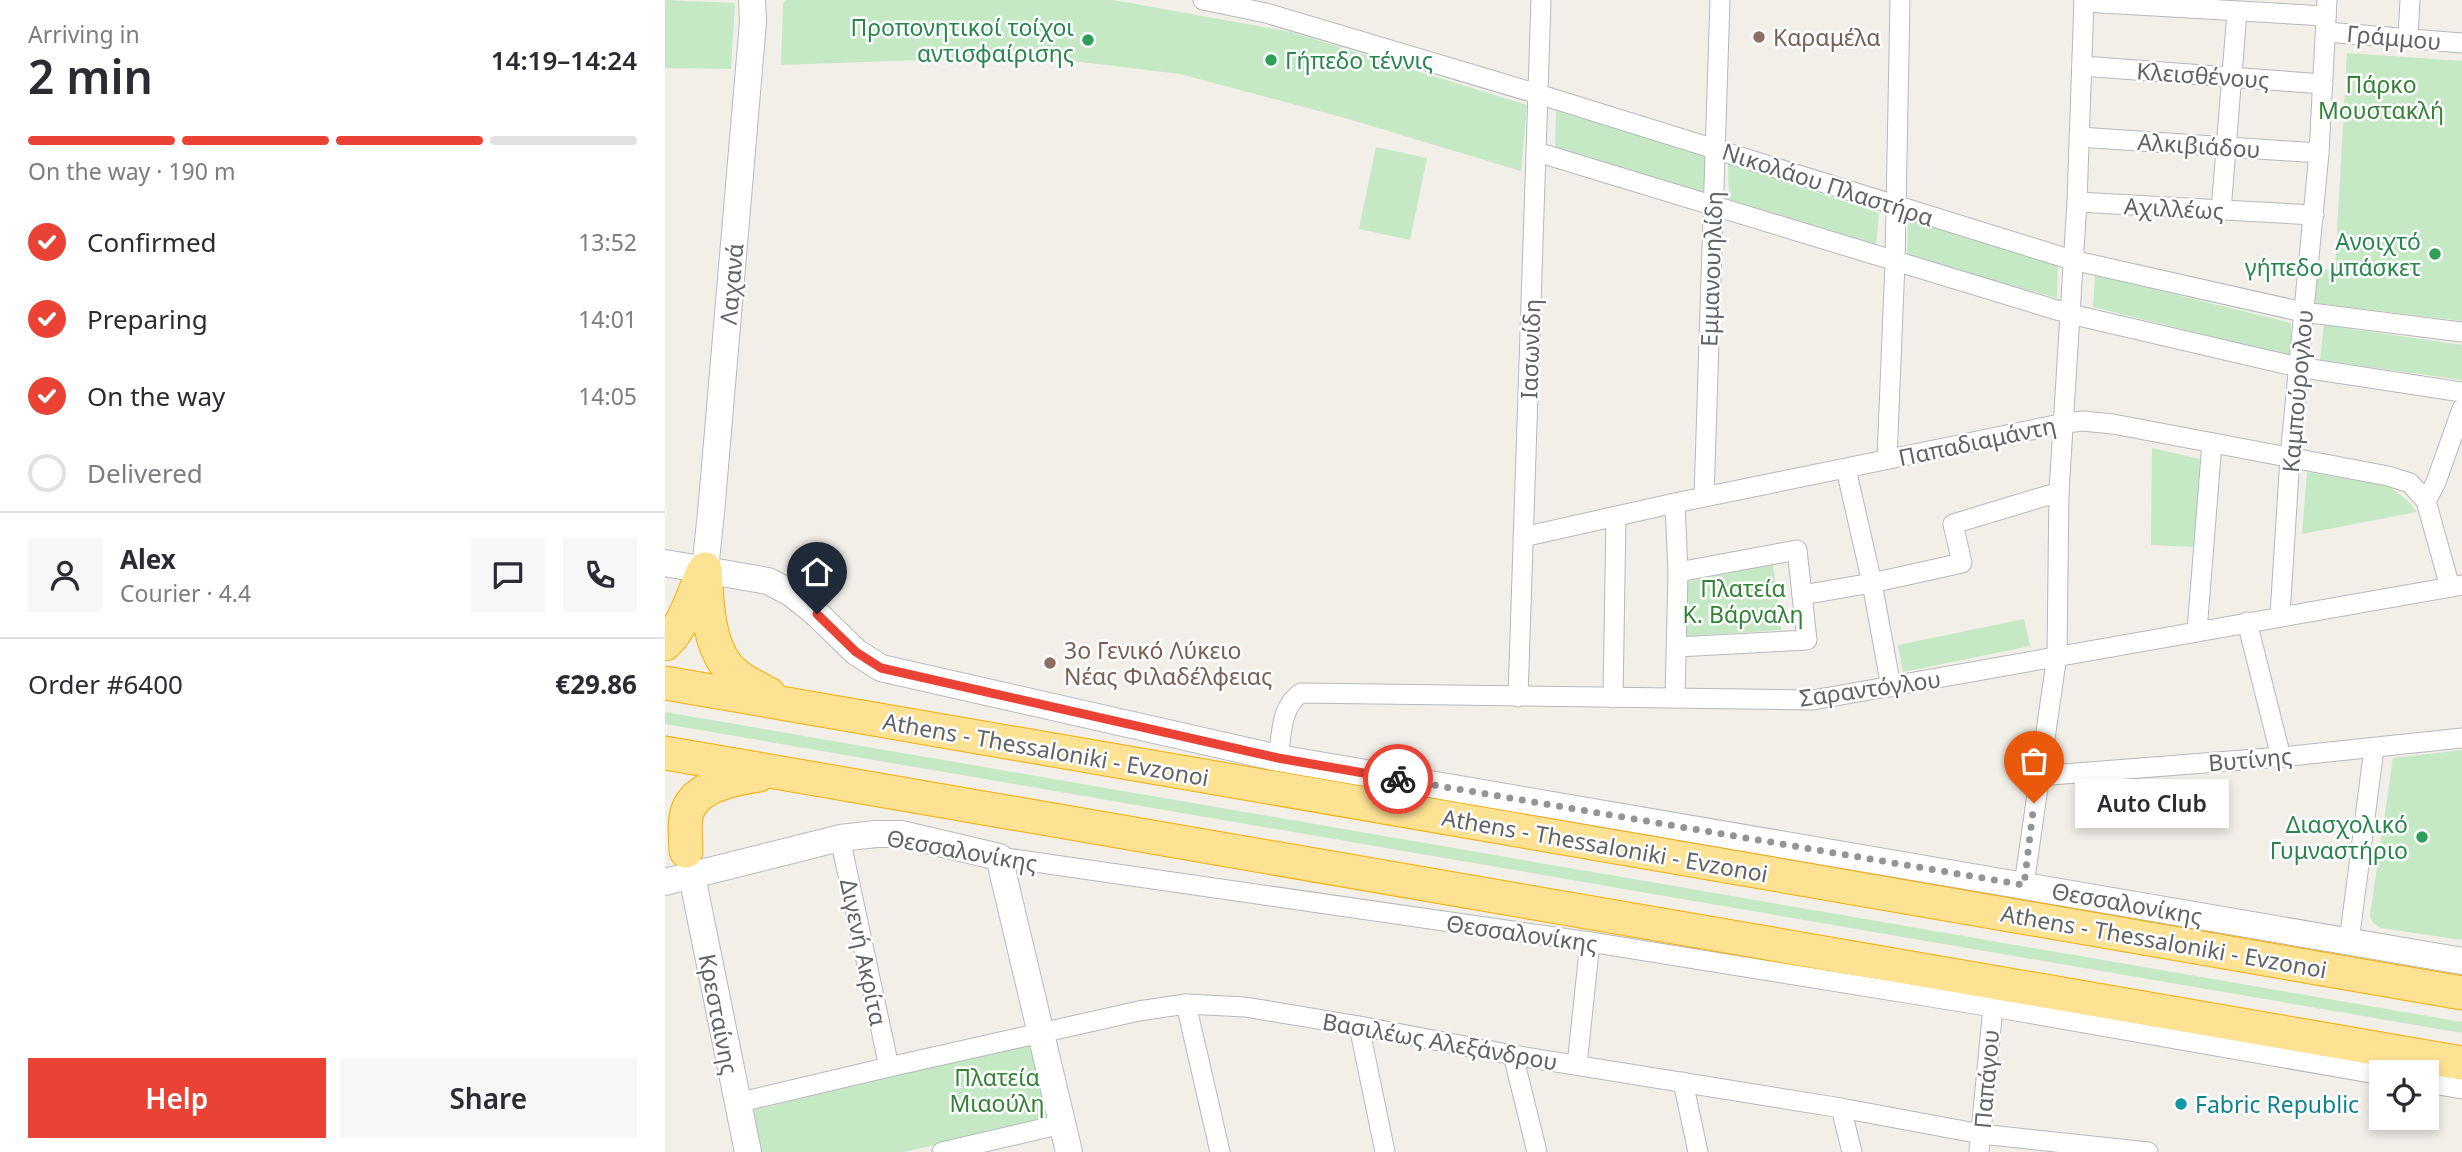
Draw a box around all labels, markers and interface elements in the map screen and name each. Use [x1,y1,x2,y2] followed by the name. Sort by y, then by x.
[850,11,1074,69] place label: Προπονητικοί τοίχοι αντισφαίρισης
[2345,17,2443,57] street label: Γράμμου
[28,18,140,50] text: Arriving in
[1773,21,1880,53] place label: Καραμέλα
[1751,29,1767,45] marker: Καραμέλα
[1080,32,1096,48] marker: Προπονητικοί τοίχοι αντισφαίρισης
[491,42,637,78] text: 14:19–14:24
[1285,44,1433,76] place label: Γήπεδο τέννις
[28,45,153,107] text: 2 min
[1263,52,1279,68] marker: Γήπεδο τέννις
[2136,54,2270,96] street label: Κλεισθένους
[2318,68,2444,126] park label: Πάρκο Μουστακλή
[2136,125,2262,165] street label: Αλκιβιάδου
[1718,135,1938,233] street label: Νικολάου Πλαστήρα
[28,155,235,187] text: On the way · 190 m
[2123,189,2225,227] street label: Αχιλλέως
[1692,191,1730,347] street label: Εμμανουηλίδη
[28,223,66,261] icon: check
[87,224,217,260] text: Confirmed
[2245,225,2421,283] place label: Ανοιχτό γήπεδο μπάσκετ
[578,226,637,258] text: 13:52
[712,242,750,326] street label: Λαχανά
[2427,246,2443,262] marker: Ανοιχτό γήπεδο μπάσκετ
[1512,298,1548,400] street label: Ιασωνίδη
[28,300,66,338] icon: check
[87,301,208,337] text: Preparing
[578,303,637,335] text: 14:01
[2274,308,2320,474] street label: Καμπούρογλου
[28,377,66,415] icon: check
[87,378,225,414] text: On the way
[578,380,637,412] text: 14:05
[1895,409,2059,473] street label: Παπαδιαμάντη
[87,455,203,491] text: Delivered
[28,538,102,612] button: person
[471,538,545,612] button: chat
[563,538,637,612] button: phone
[120,541,176,577] text: Alex
[787,542,847,614] pin
[798,553,836,591] icon: home
[1683,572,1803,630] park label: Πλατεία Κ. Βάρναλη
[120,577,251,609] text: Courier · 4.4
[1064,634,1272,692] place label: 3ο Γενικό Λύκειο Νέας Φιλαδέλφειας
[1042,655,1058,671] marker: 3ο Γενικό Λύκειο Νέας Φιλαδέλφειας
[1797,662,1943,714] street label: Σαραντόγλου
[28,666,183,702] text: Order #6400
[555,666,637,702] text: €29.86
[880,705,1212,793] street label: Athens - Thessaloniki - Evzonoi
[2004,731,2064,803] pin
[2207,739,2293,779] street label: Βυτίνης
[2015,742,2053,780] icon: bag
[1363,744,1433,814] courier
[1379,760,1417,798] icon: bike
[2076,778,2230,828] callout: Auto Club
[2097,787,2207,819] text: Auto Club
[1439,801,1771,889] street label: Athens - Thessaloniki - Evzonoi
[2270,808,2408,866] place label: Διασχολικό Γυμναστήριο
[884,821,1040,879] street label: Θεσσαλονίκης
[2414,829,2430,845] marker: Διασχολικό Γυμναστήριο
[2049,874,2205,932] street label: Θεσσαλονίκης
[833,876,895,1028] street label: Διγενή Ακρίτα
[1998,897,2330,985] street label: Athens - Thessaloniki - Evzonoi
[1444,907,1600,959] street label: Θεσσαλονίκης
[692,951,746,1077] street label: Κρεσταίνης
[1320,1005,1560,1077] street label: Βασιλέως Αλεξάνδρου
[1966,1028,2006,1130] street label: Παπάγου
[28,1058,326,1138] button: Help
[340,1058,637,1138] button: Share
[2369,1060,2439,1130] map controls
[2369,1060,2439,1130] button: locate
[949,1061,1045,1119] park label: Πλατεία Μιαούλη
[2195,1088,2359,1120] place label: Fabric Republic
[2173,1096,2189,1112] marker: Fabric Republic

